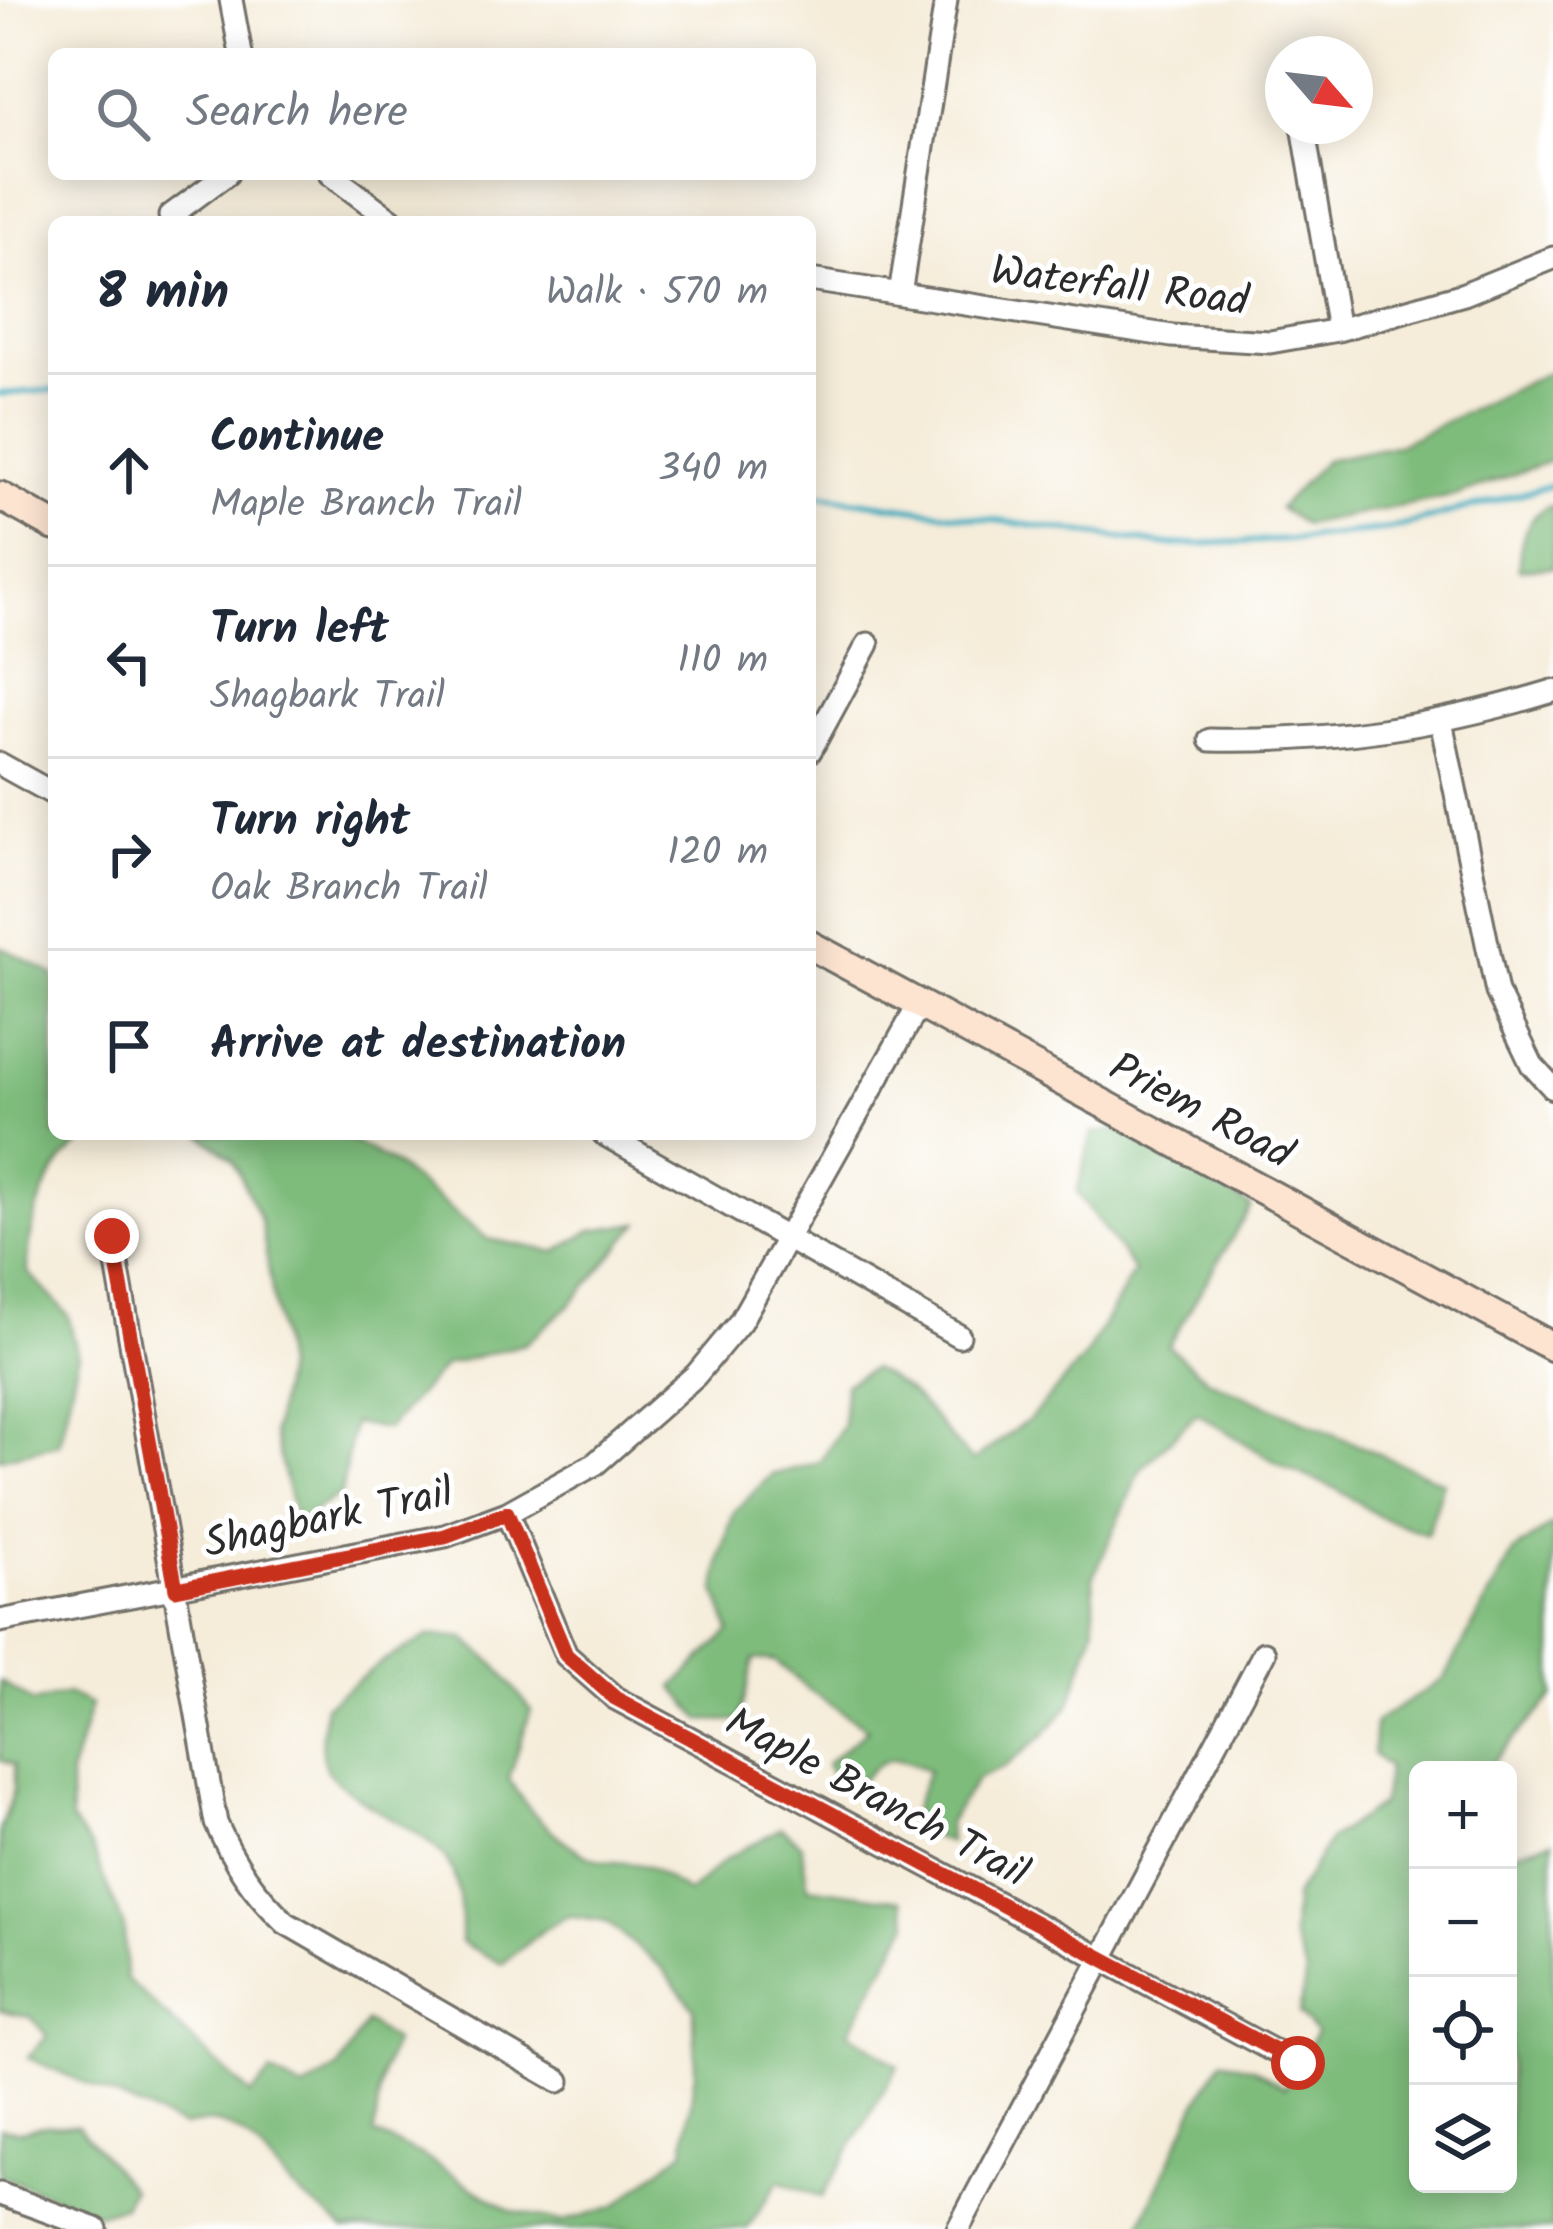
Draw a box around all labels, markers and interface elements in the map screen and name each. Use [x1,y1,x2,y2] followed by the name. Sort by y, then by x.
[1265,36,1373,144] north arrow
[48,48,816,180] search box
[186,78,408,150] text: Search here
[90,81,156,147] icon: search
[987,238,1253,337] street label: Waterfall Road
[96,254,229,335] text: 8 min
[546,263,768,325] text: Walk · 570 m
[210,403,384,475] text: Continue
[96,437,162,503] icon: ahead
[658,439,768,501] text: 340 m
[210,475,522,537] text: Maple Branch Trail
[210,595,389,667] text: Turn left
[96,629,162,695] icon: left
[677,631,768,693] text: 110 m
[210,667,445,729] text: Shagbark Trail
[210,787,410,859] text: Turn right
[96,821,162,887] icon: right
[667,823,768,885] text: 120 m
[210,859,488,921] text: Oak Branch Trail
[210,1010,626,1082] text: Arrive at destination
[96,1013,162,1079] icon: arrive
[1096,1036,1305,1189] street label: Priem Road
[85,1209,139,1263] route end
[198,1460,459,1578] street label: Shagbark Trail
[712,1691,1040,1908] street label: Maple Branch Trail
[1409,1761,1517,2193] map controls
[1409,1761,1517,1869] button: +
[1409,1869,1517,1977] button: −
[1409,1977,1517,2085] button: locate
[1271,2036,1325,2090] route start
[1409,2085,1517,2193] button: layers

